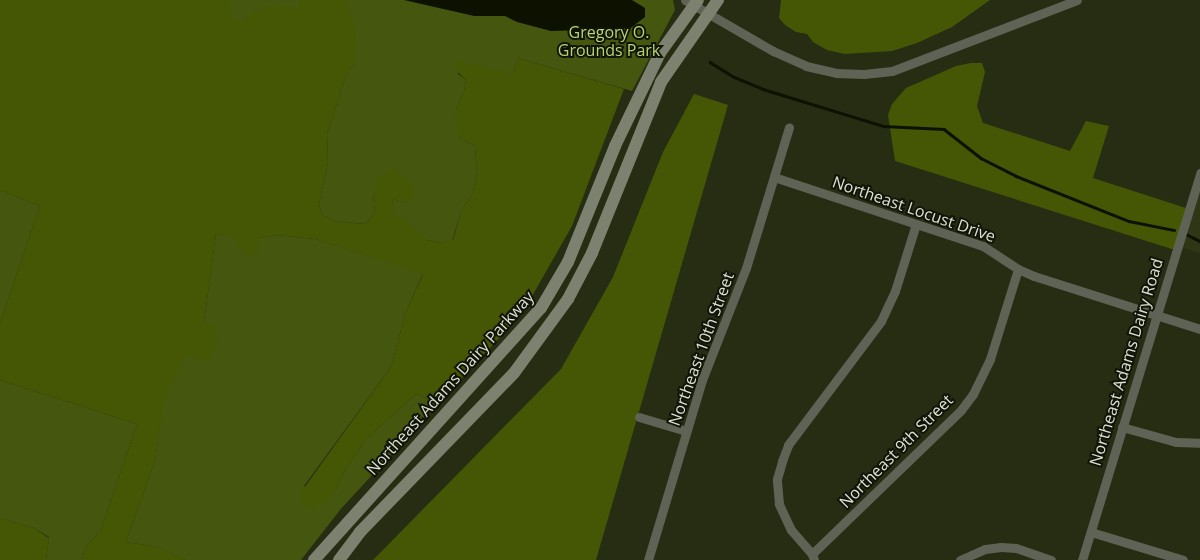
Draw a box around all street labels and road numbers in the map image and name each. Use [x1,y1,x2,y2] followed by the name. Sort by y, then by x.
[830,172,998,246] street label: Northeast Locust Drive
[1085,256,1167,468] street label: Northeast Adams Dairy Road
[664,270,738,428] street label: Northeast 10th Street
[362,287,538,479] street label: Northeast Adams Dairy Parkway
[835,390,957,512] street label: Northeast 9th Street

